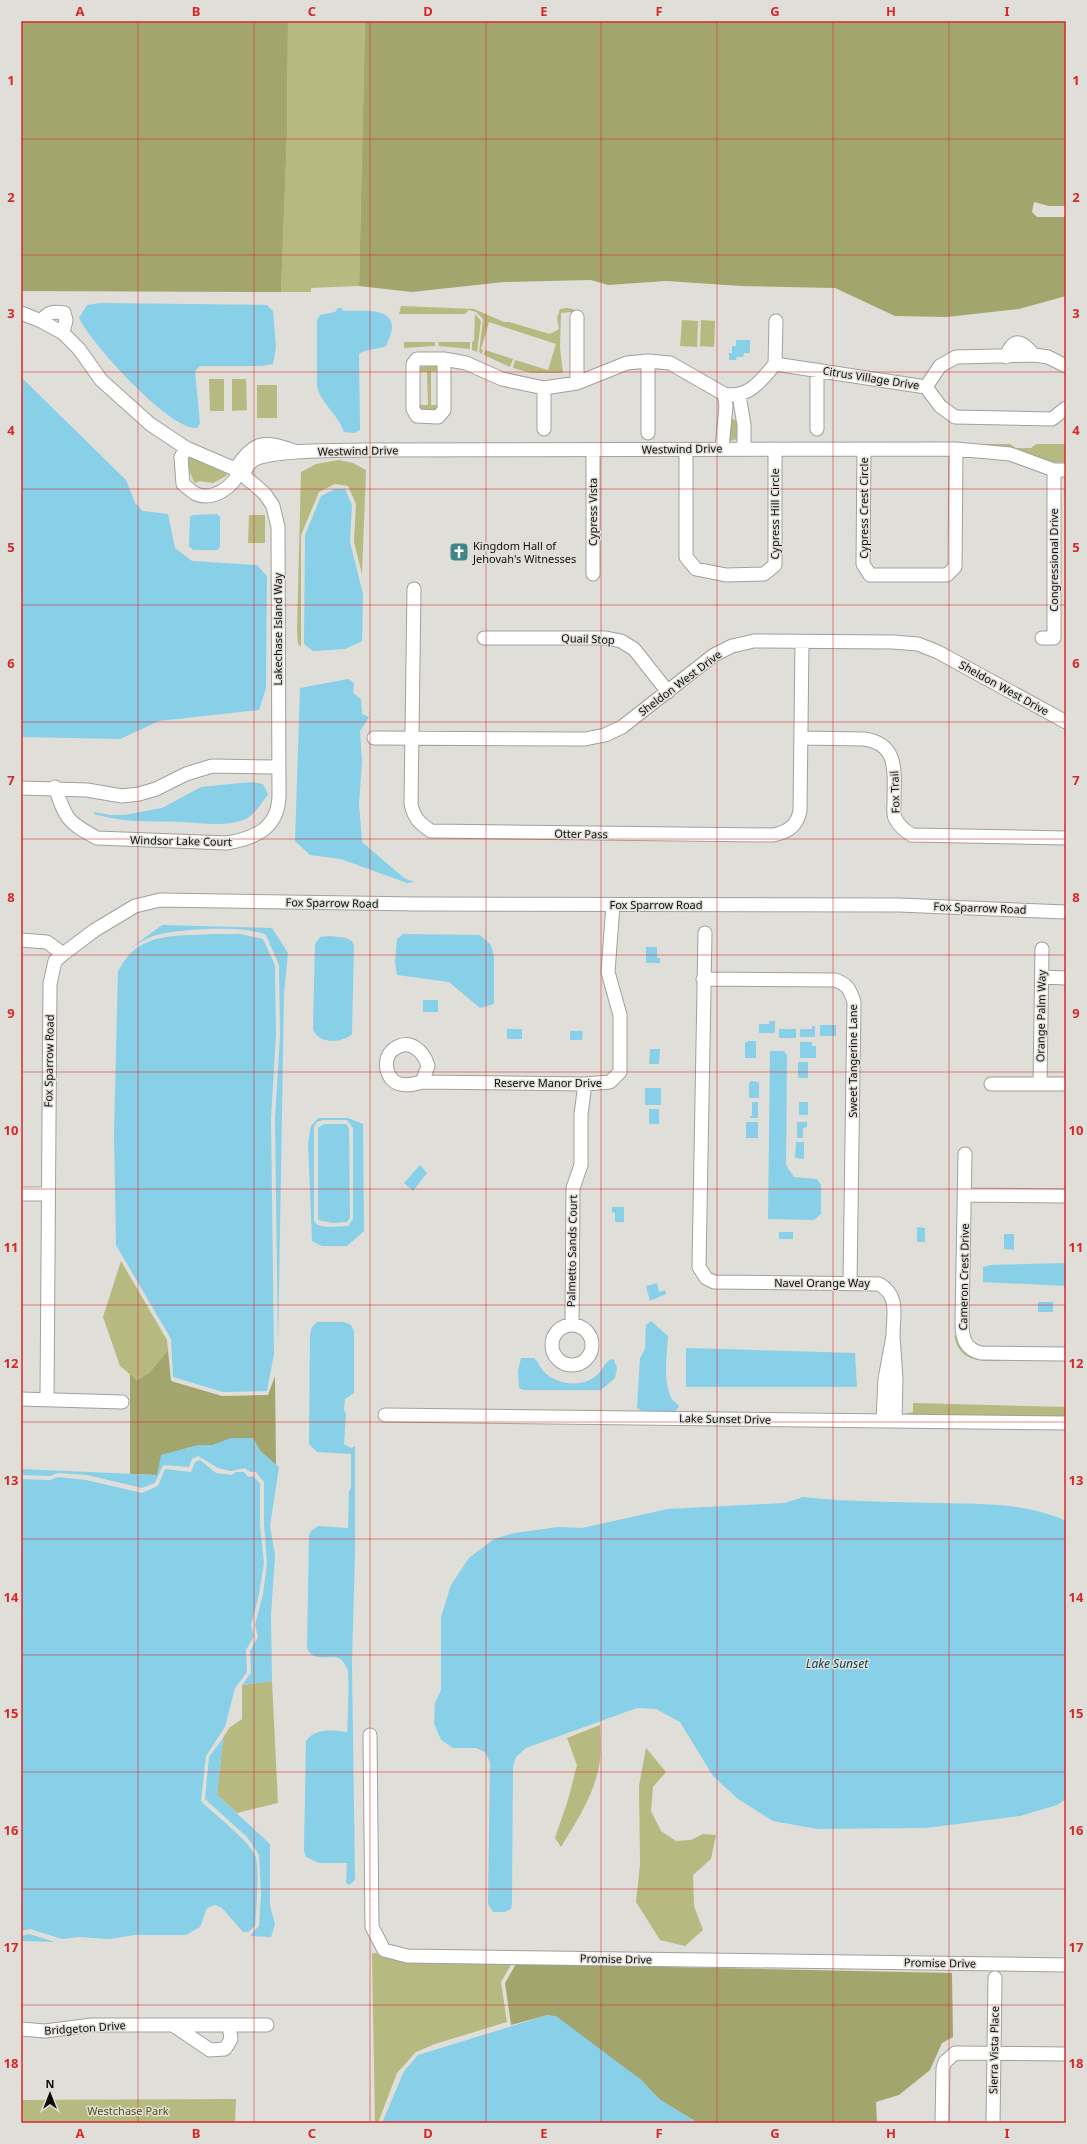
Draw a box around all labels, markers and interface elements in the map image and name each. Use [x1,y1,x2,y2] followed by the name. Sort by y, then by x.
[76,2,85,20] text: A
[192,2,200,20] text: B
[308,2,316,20] text: C
[423,2,433,20] text: D
[540,2,548,20] text: E
[655,2,663,20] text: F
[770,2,780,20] text: G
[886,2,896,20] text: H
[1004,2,1010,20] text: I
[7,71,15,89] text: 1
[1072,71,1080,89] text: 1
[7,188,15,206] text: 2
[1072,188,1080,206] text: 2
[7,304,15,322] text: 3
[1072,304,1080,322] text: 3
[822,362,920,393] street label: Citrus Village Drive
[7,421,15,439] text: 4
[1072,421,1080,439] text: 4
[642,440,722,457] street label: Westwind Drive
[318,442,398,459] street label: Westwind Drive
[856,457,871,559] street label: Cypress Crest Circle
[767,468,782,560] street label: Cypress Hill Circle
[585,478,600,546] street label: Cypress Vista
[1046,508,1061,612] street label: Congressional Drive
[7,538,15,556] text: 5
[472,538,576,566] place label: Kingdom Hall of Jehovah's Witnesses
[1072,538,1080,556] text: 5
[448,541,470,563] church icon: Kingdom Hall of Jehovah's Witnesses
[270,572,285,685] street label: Lakechase Island Way
[561,630,615,647] street label: Quail Stop
[635,646,724,719] street label: Sheldon West Drive
[7,654,15,672] text: 6
[1072,654,1080,672] text: 6
[957,657,1052,718] street label: Sheldon West Drive
[886,770,903,814] street label: Fox Trail
[7,771,15,789] text: 7
[1072,771,1080,789] text: 7
[554,826,608,841] street label: Otter Pass
[130,832,232,849] street label: Windsor Lake Court
[7,888,15,906] text: 8
[1072,888,1080,906] text: 8
[285,894,379,911] street label: Fox Sparrow Road
[609,897,703,912] street label: Fox Sparrow Road
[933,898,1027,917] street label: Fox Sparrow Road
[1032,969,1049,1062] street label: Orange Palm Way
[7,1004,15,1022] text: 9
[845,1004,860,1118] street label: Sweet Tangerine Lane
[1072,1004,1080,1022] text: 9
[40,1014,57,1108] street label: Fox Sparrow Road
[494,1075,602,1090] street label: Reserve Manor Drive
[4,1121,18,1139] text: 10
[1069,1121,1083,1139] text: 10
[563,1195,580,1307] street label: Palmetto Sands Court
[955,1223,972,1331] street label: Cameron Crest Drive
[4,1238,18,1256] text: 11
[1069,1238,1083,1256] text: 11
[774,1275,870,1290] street label: Navel Orange Way
[4,1354,18,1372] text: 12
[1069,1354,1083,1372] text: 12
[679,1410,771,1427] street label: Lake Sunset Drive
[4,1471,18,1489] text: 13
[1069,1471,1083,1489] text: 13
[4,1588,19,1606] text: 14
[1069,1588,1084,1606] text: 14
[806,1655,869,1672] water label: Lake Sunset
[4,1704,18,1722] text: 15
[1069,1704,1083,1722] text: 15
[4,1821,18,1839] text: 16
[1069,1821,1083,1839] text: 16
[4,1938,18,1956] text: 17
[1069,1938,1083,1956] text: 17
[580,1950,652,1967] street label: Promise Drive
[904,1954,976,1971] street label: Promise Drive
[985,2006,1002,2094] street label: Sierra Vista Place
[44,2017,126,2038] street label: Bridgeton Drive
[4,2054,18,2072] text: 18
[1069,2054,1083,2072] text: 18
[30,2074,70,2114] north arrow
[46,2076,54,2091] text: N
[87,2103,169,2118] park label: Westchase Park
[76,2124,85,2142] text: A
[192,2124,200,2142] text: B
[308,2124,316,2142] text: C
[423,2124,433,2142] text: D
[540,2124,548,2142] text: E
[655,2124,663,2142] text: F
[770,2124,780,2142] text: G
[886,2124,896,2142] text: H
[1004,2124,1010,2142] text: I

